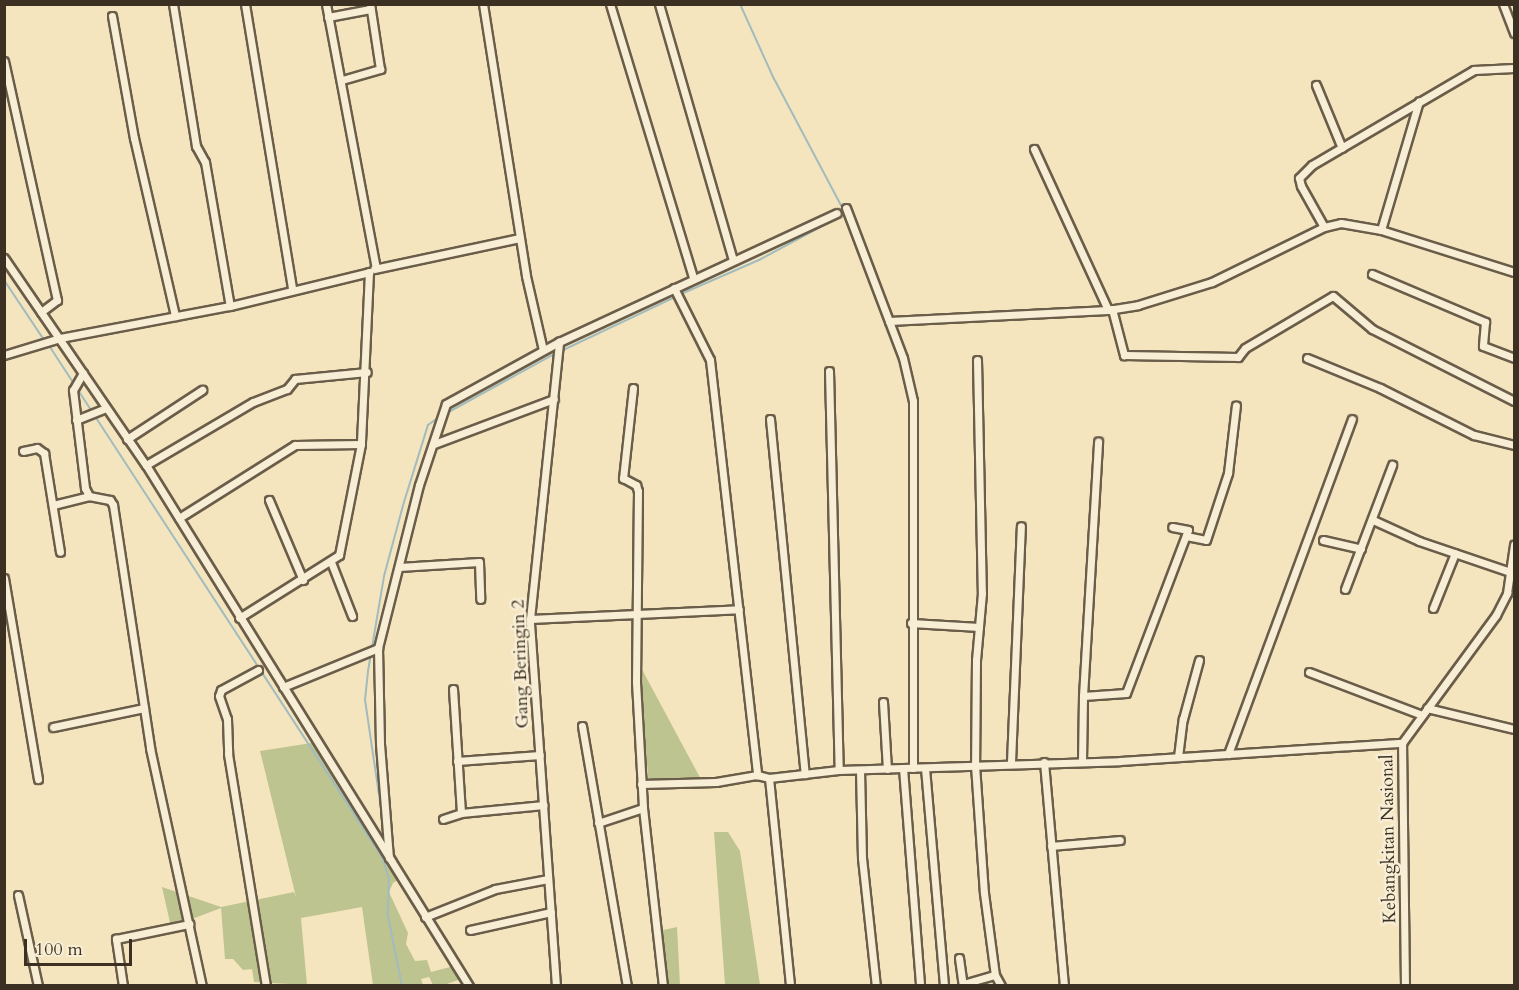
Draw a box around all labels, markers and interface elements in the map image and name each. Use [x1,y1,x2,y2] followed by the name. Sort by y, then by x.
[508,599,534,729] street label: Gang Beringin 2
[1377,754,1401,924] street label: Kebangkitan Nasional
[27,927,135,965] scale bar
[35,937,83,962] text: 100 m

